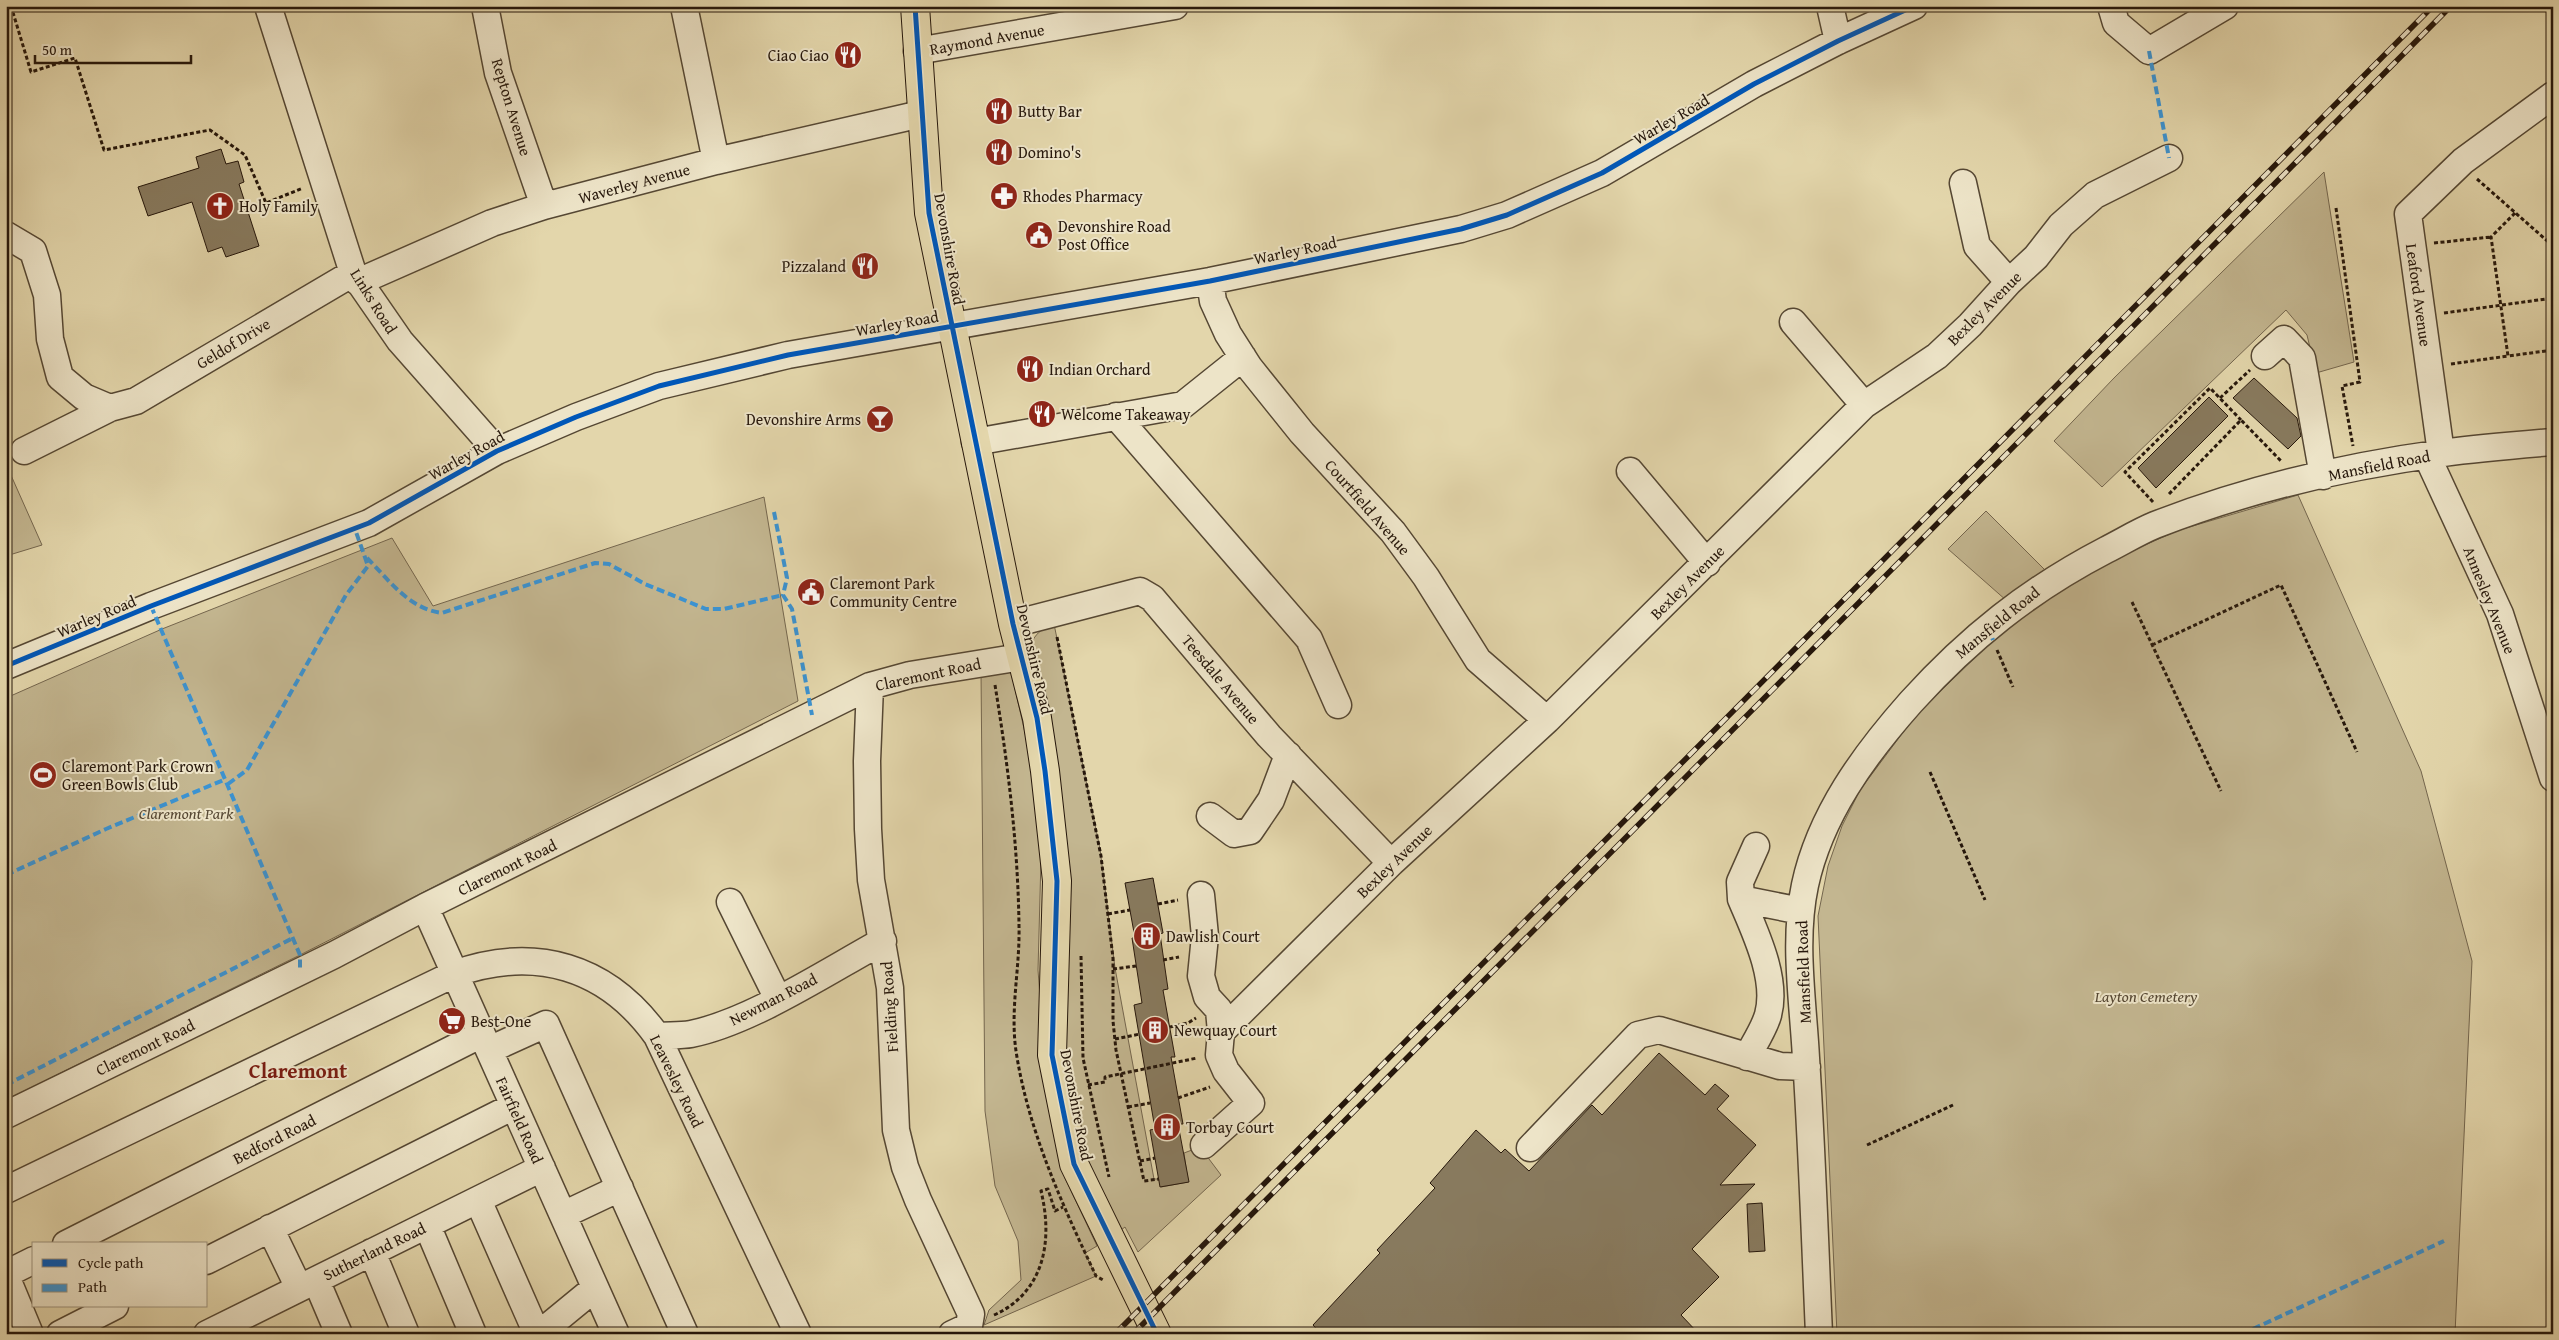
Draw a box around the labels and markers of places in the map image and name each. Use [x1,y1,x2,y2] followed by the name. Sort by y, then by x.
[833,40,863,70] restaurant icon: Ciao Ciao
[768,43,829,67] place label: Ciao Ciao
[984,96,1014,126] restaurant icon: Butty Bar
[1018,99,1082,123] place label: Butty Bar
[984,137,1014,167] restaurant icon: Domino's
[1018,140,1081,164] place label: Domino's
[989,181,1019,211] pharmacy icon: Rhodes Pharmacy
[1023,184,1143,208] place label: Rhodes Pharmacy
[205,191,235,221] church icon: Holy Family
[239,194,319,218] place label: Holy Family
[1058,214,1171,256] place label: Devonshire Road Post Office
[1024,220,1054,250] public building icon: Devonshire Road Post Office
[850,251,880,281] restaurant icon: Pizzaland
[782,254,846,278] place label: Pizzaland
[1015,354,1045,384] restaurant icon: Indian Orchard
[1049,357,1151,381] place label: Indian Orchard
[1027,399,1057,429] restaurant icon: Welcome Takeaway
[1061,402,1191,426] place label: Welcome Takeaway
[865,404,895,434] bar icon: Devonshire Arms
[746,407,861,431] place label: Devonshire Arms
[830,571,957,613] place label: Claremont Park Community Centre
[796,577,826,607] public building icon: Claremont Park Community Centre
[62,754,214,796] place label: Claremont Park Crown Green Bowls Club
[28,760,58,790] sports icon: Claremont Park Crown Green Bowls Club
[1132,921,1162,951] building icon: Dawlish Court
[1166,924,1260,948] place label: Dawlish Court
[437,1006,467,1036] supermarket icon: Best-One
[471,1009,531,1033] place label: Best-One
[1140,1015,1170,1045] building icon: Newquay Court
[1174,1018,1278,1042] place label: Newquay Court
[1152,1112,1182,1142] building icon: Torbay Court
[1186,1115,1275,1139] place label: Torbay Court

